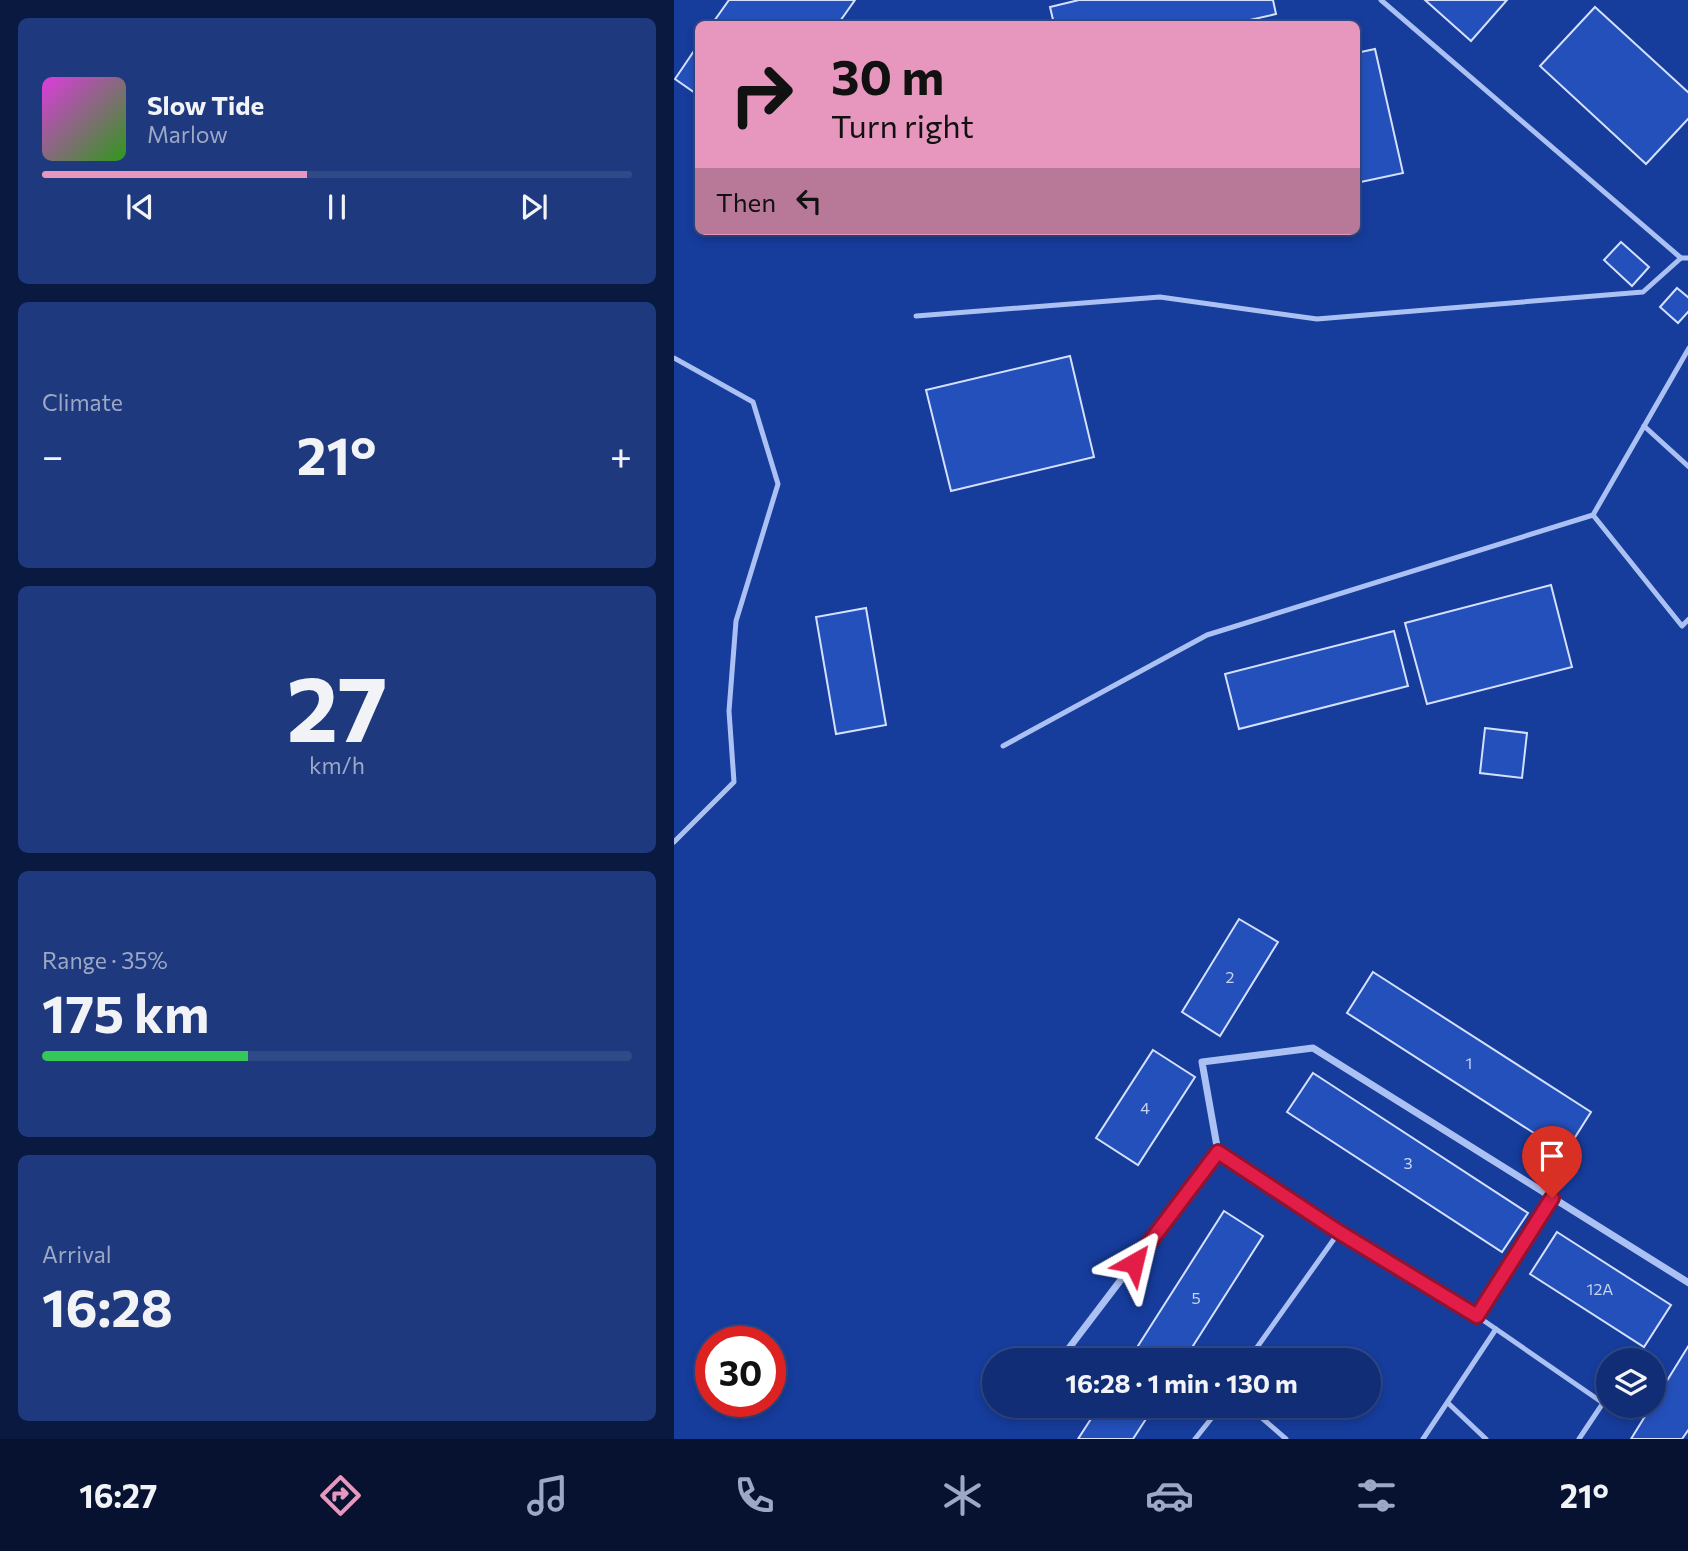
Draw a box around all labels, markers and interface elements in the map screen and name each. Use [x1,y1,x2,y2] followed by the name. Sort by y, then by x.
[831,45,944,105] text: 30 m
[716,49,807,140] icon: right
[147,89,264,120] text: Slow Tide
[831,105,974,145] text: Turn right
[147,120,228,148] text: Marlow
[790,182,828,220] icon: left
[716,186,776,217] text: Then
[121,188,159,226] icon: previous
[318,188,356,226] icon: pause
[515,188,553,226] icon: next
[42,388,123,416] text: Climate
[297,422,376,486] text: 21°
[42,431,64,478] text: −
[610,431,632,478] text: +
[286,649,388,761] text: 27
[309,751,365,779] text: km/h
[42,946,168,974] text: Range · 35%
[1226,967,1235,986] house number: 2
[42,980,209,1044] text: 175 km
[1466,1053,1472,1072] house number: 1
[1140,1098,1150,1117] house number: 4
[1522,1126,1582,1198] pin
[1533,1137,1571,1175] icon: arrive
[1403,1153,1413,1172] house number: 3
[1097,1226,1171,1300] position arrow
[42,1240,112,1268] text: Arrival
[42,1274,173,1338] text: 16:28
[1587,1279,1613,1298] house number: 12А
[1191,1288,1201,1307] house number: 5
[695,1326,786,1417] speed limit sign: 30
[1596,1348,1666,1418] map controls
[1596,1348,1666,1418] button: layers
[1065,1367,1298,1398] text: 16:28 · 1 min · 130 m
[316,1471,365,1520] icon: directions
[523,1471,572,1520] icon: music
[730,1471,779,1520] icon: phone
[938,1471,987,1520] icon: climate
[1145,1471,1194,1520] icon: car
[1352,1471,1401,1520] icon: filters
[79,1475,157,1515] text: 16:27
[1560,1475,1609,1515] text: 21°

